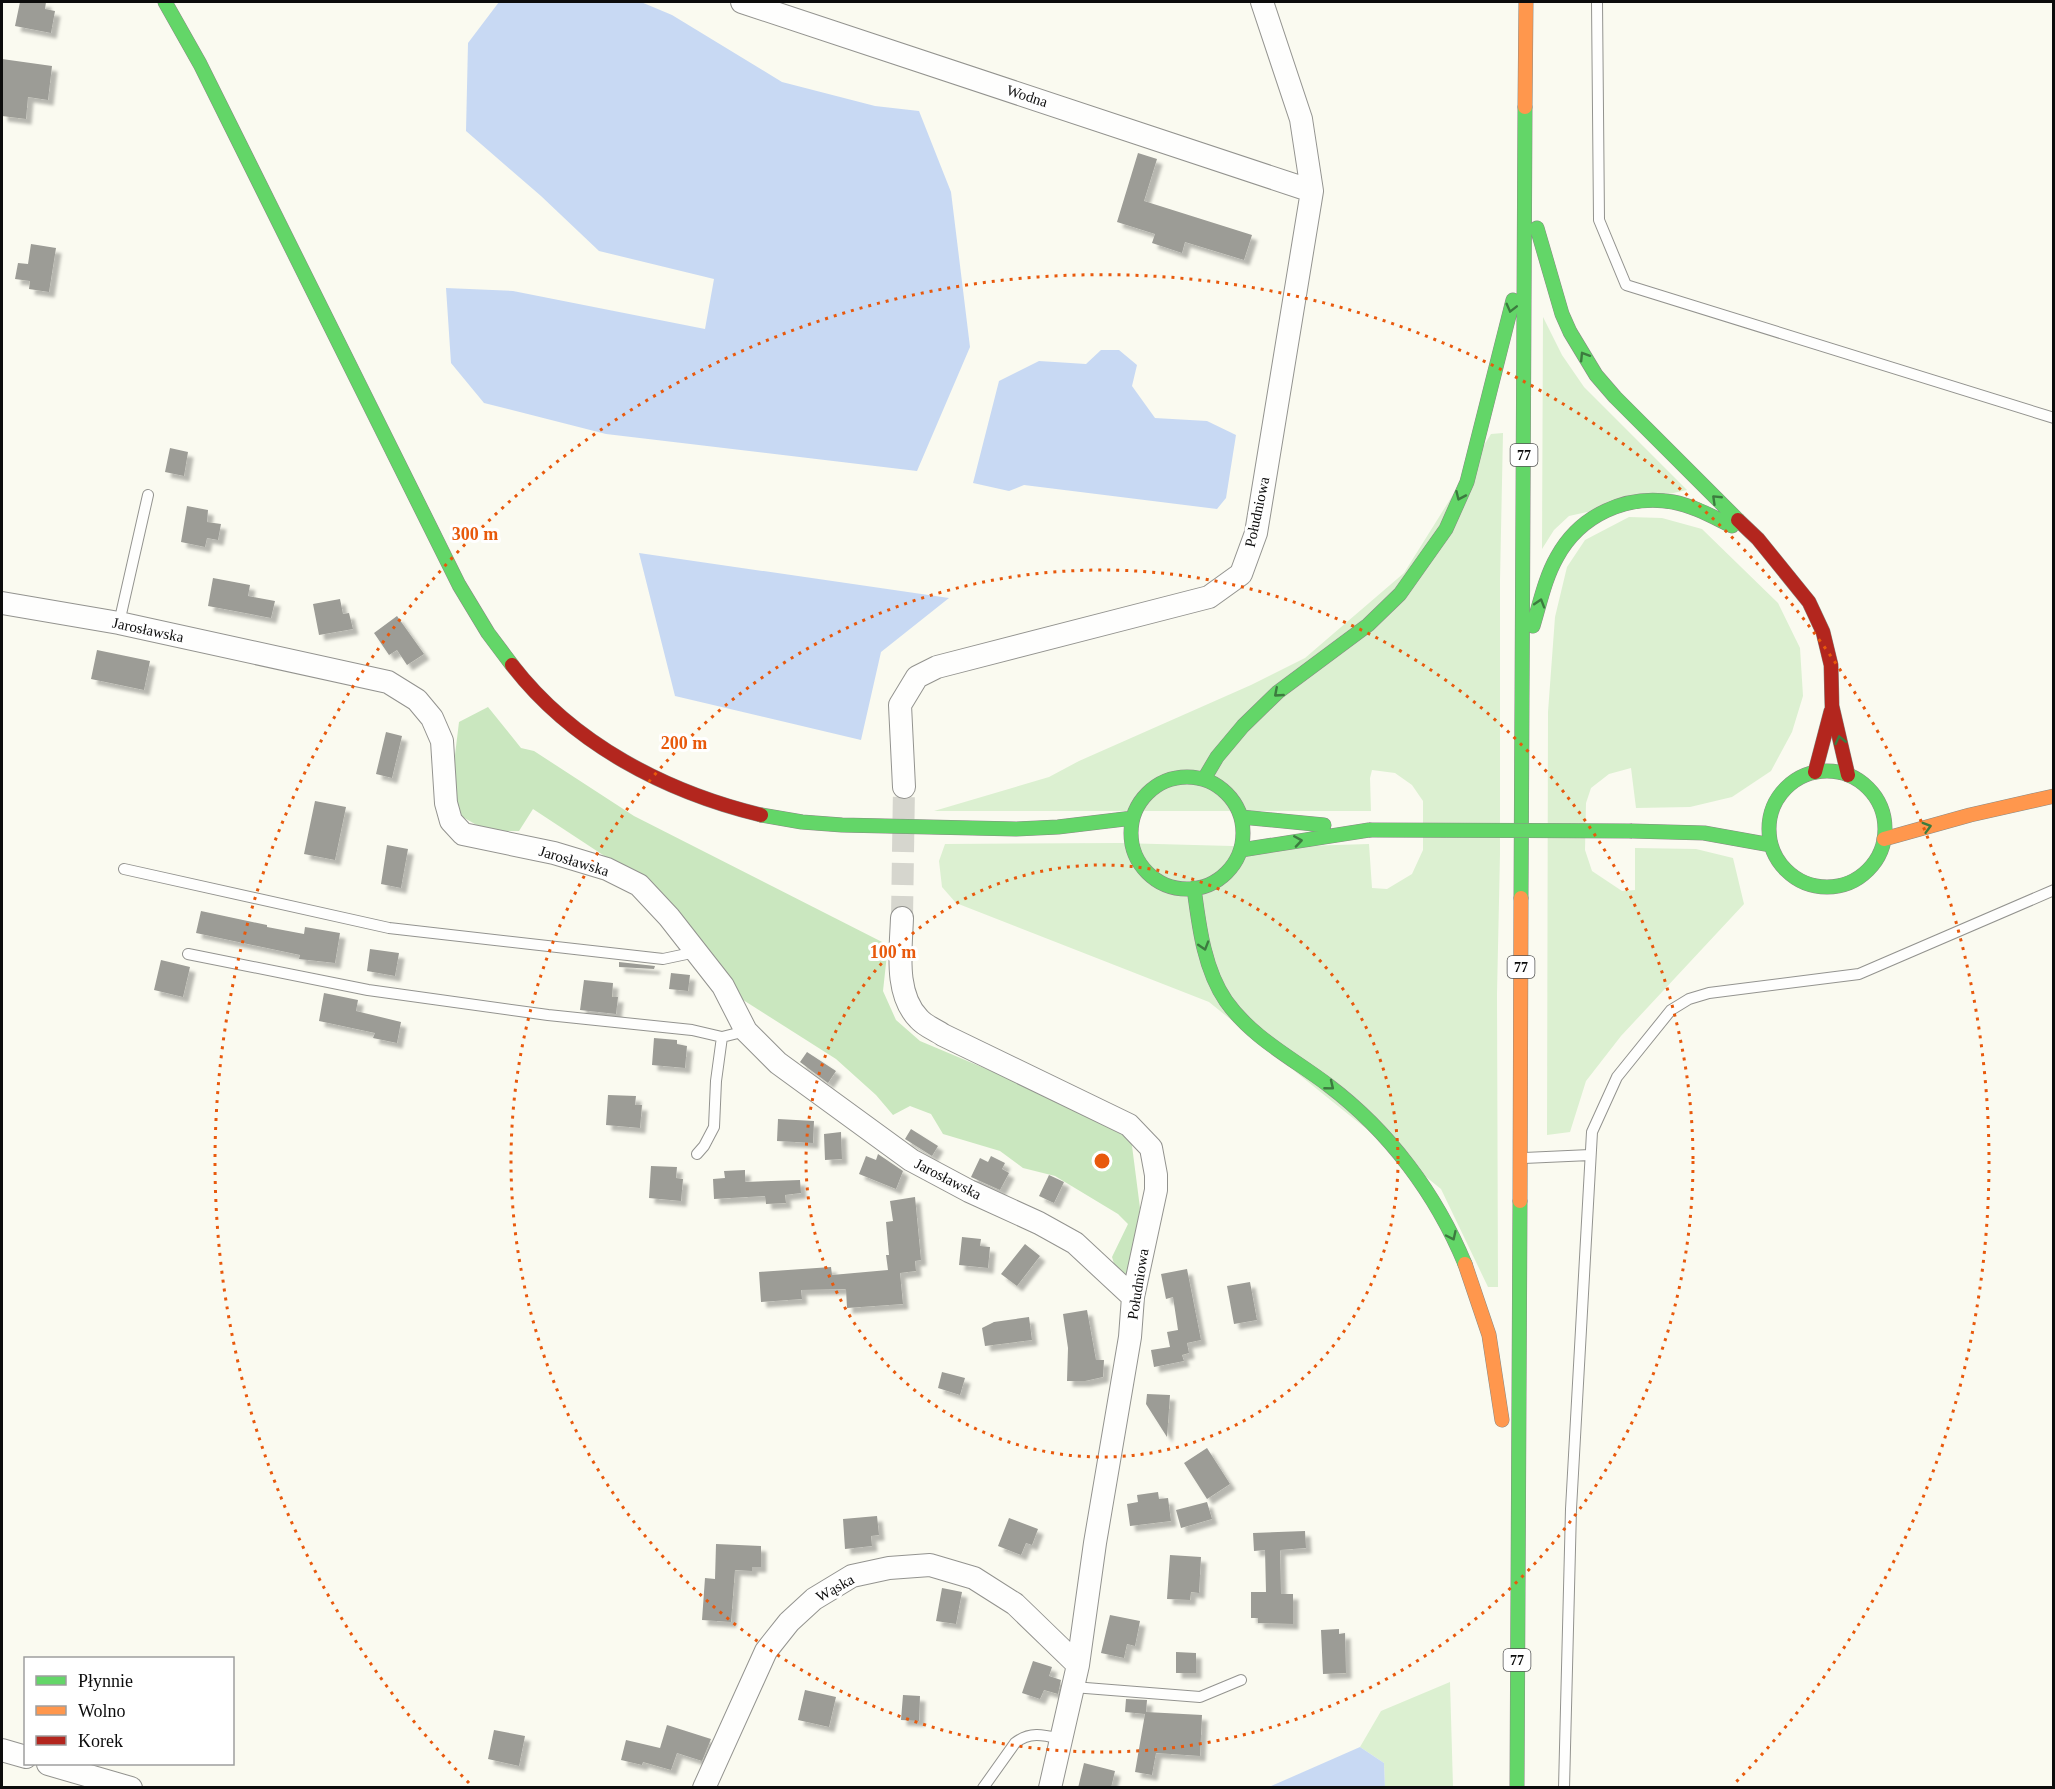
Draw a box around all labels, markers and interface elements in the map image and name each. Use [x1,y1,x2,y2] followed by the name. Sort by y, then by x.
[1004,82,1050,110] street label: Wodna
[1505,303,1518,313] one-way arrow
[1580,352,1591,363] one-way arrow
[1510,444,1538,466] road number: 77
[1242,475,1272,549] street label: Południowa
[1456,490,1468,501] one-way arrow
[1712,495,1723,506] one-way arrow
[452,524,498,544] text: 300 m
[1533,598,1545,609] one-way arrow
[111,615,185,645] street label: Jarosławska
[1274,686,1285,697] one-way arrow
[661,733,707,753] text: 200 m
[1834,736,1847,746] one-way arrow
[1921,822,1932,834] one-way arrow
[1293,835,1303,848] one-way arrow
[537,843,611,879] street label: Jarosławska
[1196,940,1209,951] one-way arrow
[870,942,916,962] text: 100 m
[1508,956,1534,978] road number: 77
[1323,1079,1334,1090] one-way arrow
[1092,1151,1112,1171] centre of rings
[912,1155,984,1203] street label: Jarosławska
[1444,1230,1456,1241] one-way arrow
[1124,1247,1152,1321] street label: Południowa
[813,1571,857,1605] street label: Wąska
[1504,1649,1530,1671] road number: 77
[24,1657,234,1765] legend
[78,1671,133,1691] text: Płynnie
[78,1701,126,1721] text: Wolno
[78,1731,123,1751] text: Korek

